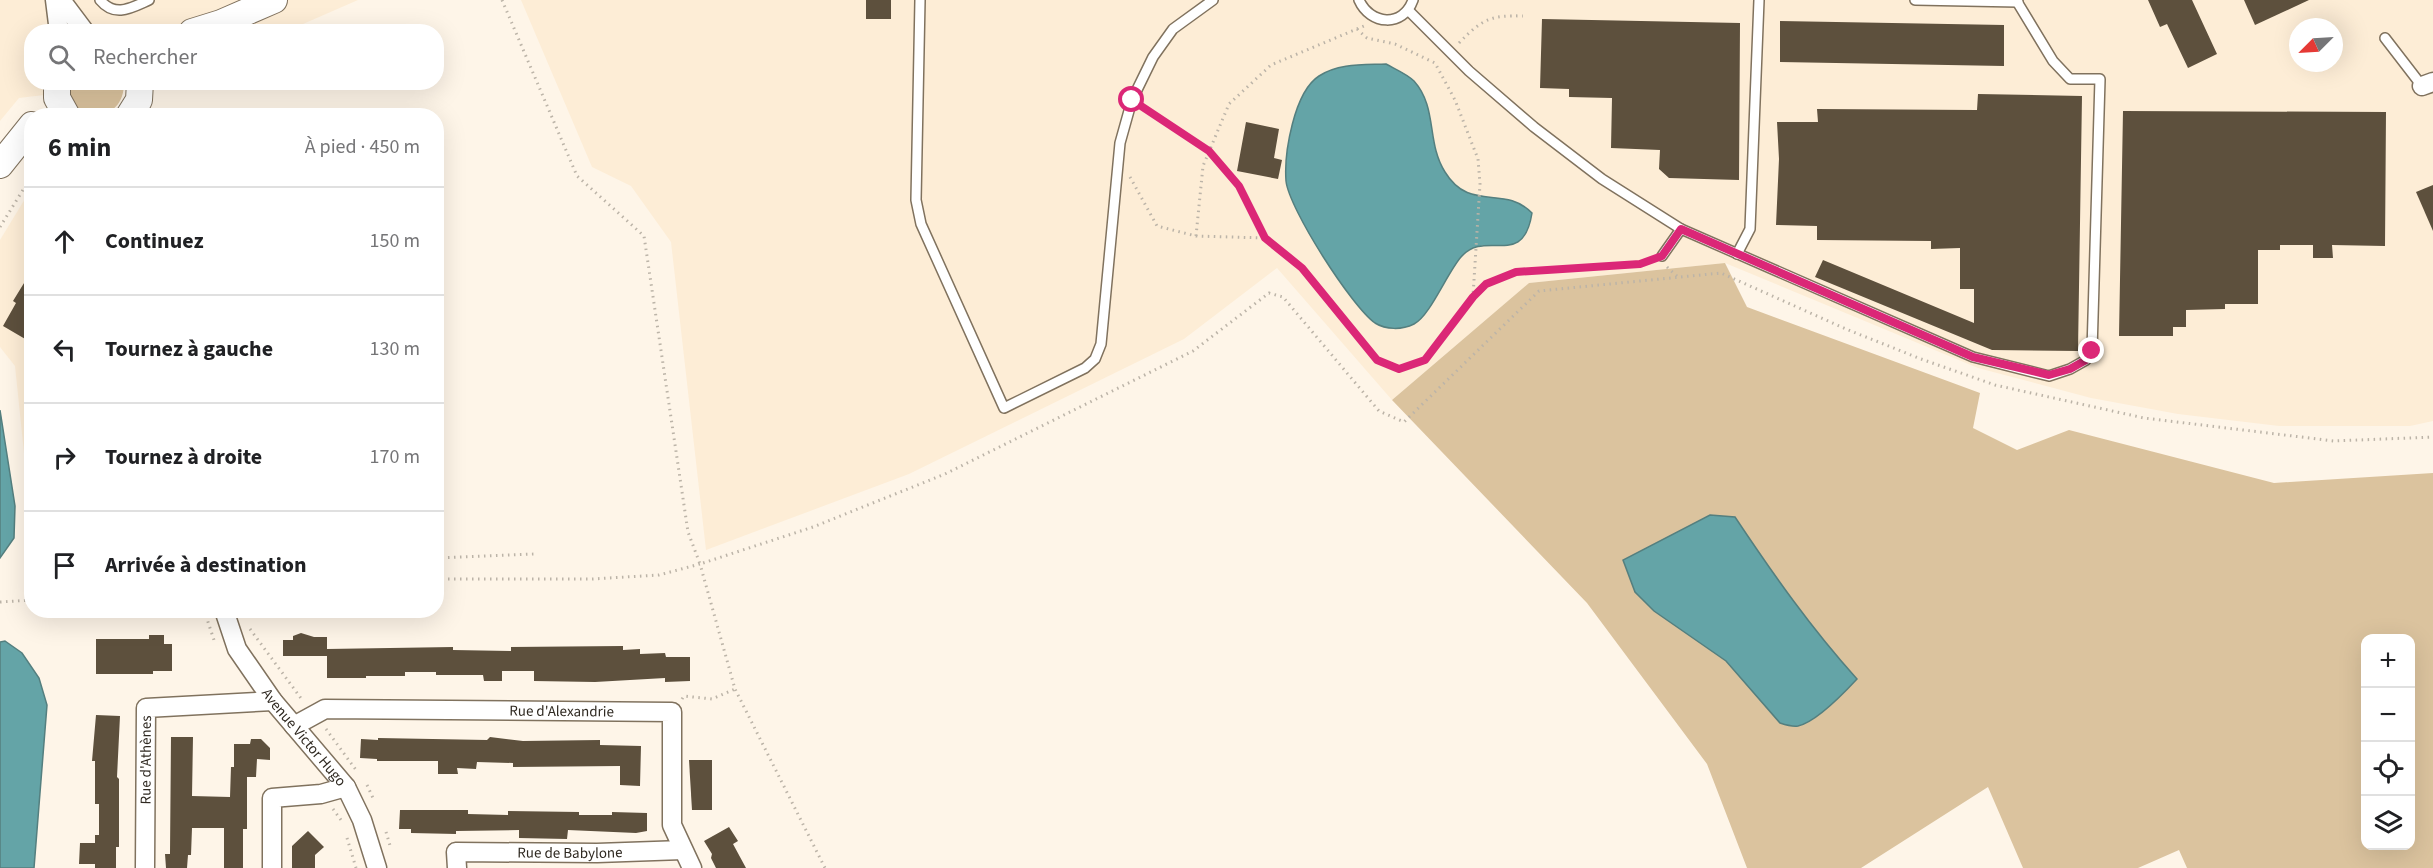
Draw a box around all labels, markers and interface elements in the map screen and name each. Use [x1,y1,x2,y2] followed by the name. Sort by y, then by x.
[2289,18,2343,72] north arrow
[24,24,444,90] search box
[45,41,78,74] icon: search
[93,41,197,73] text: Rechercher
[1118,86,1144,112] route start
[48,129,111,166] text: 6 min
[305,133,420,161] text: À pied · 450 m
[48,225,81,258] icon: ahead
[105,225,204,257] text: Continuez
[370,227,420,255] text: 150 m
[48,333,81,366] icon: left
[105,333,273,365] text: Tournez à gauche
[370,335,420,363] text: 130 m
[2078,337,2104,363] route end
[48,441,81,474] icon: right
[105,441,262,473] text: Tournez à droite
[370,443,420,471] text: 170 m
[48,549,81,582] icon: arrive
[105,549,307,581] text: Arrivée à destination
[2361,634,2415,850] map controls
[2361,634,2415,688] button: +
[257,684,351,791] street label: Avenue Victor Hugo
[2361,688,2415,742] button: −
[509,700,614,722] street label: Rue d'Alexandrie
[135,715,156,805] street label: Rue d'Athènes
[2361,742,2415,796] button: locate
[2361,796,2415,850] button: layers
[517,842,623,864] street label: Rue de Babylone

